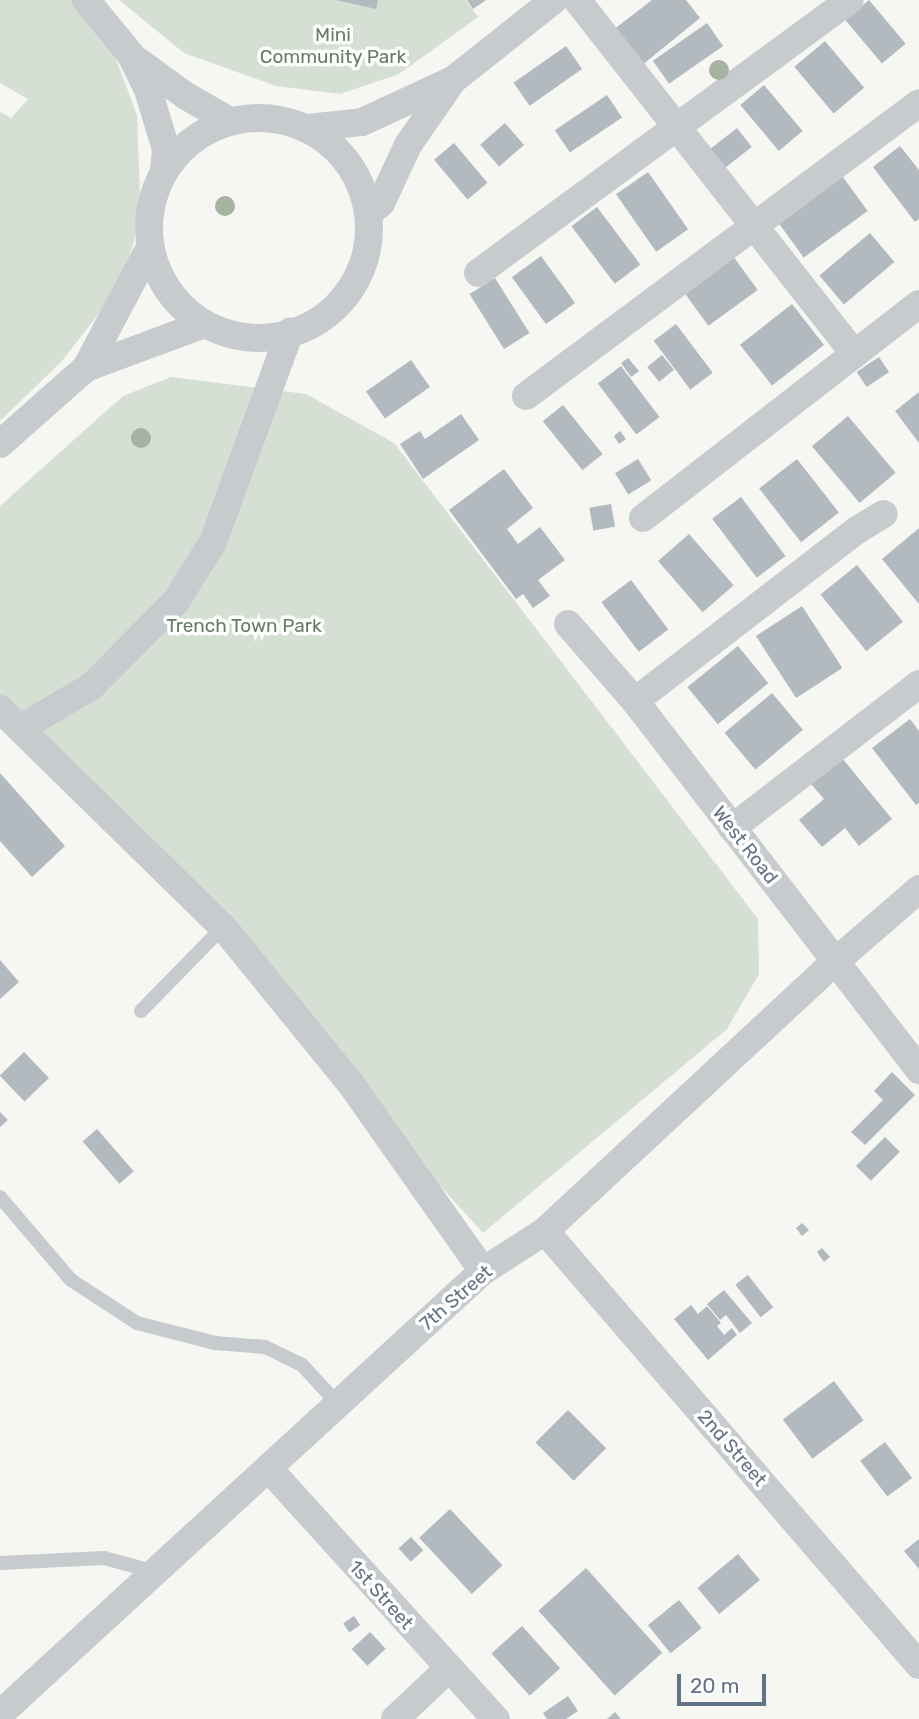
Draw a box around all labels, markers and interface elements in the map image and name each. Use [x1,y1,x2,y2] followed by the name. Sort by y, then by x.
[260,24,406,68] park label: Mini Community Park
[166,615,322,637] park label: Trench Town Park
[708,802,782,888] street label: West Road
[415,1260,497,1336] street label: 7th Street
[693,1405,771,1491] street label: 2nd Street
[344,1556,418,1634] street label: 1st Street
[681,1660,770,1704] scale bar
[690,1673,739,1698] text: 20 m

